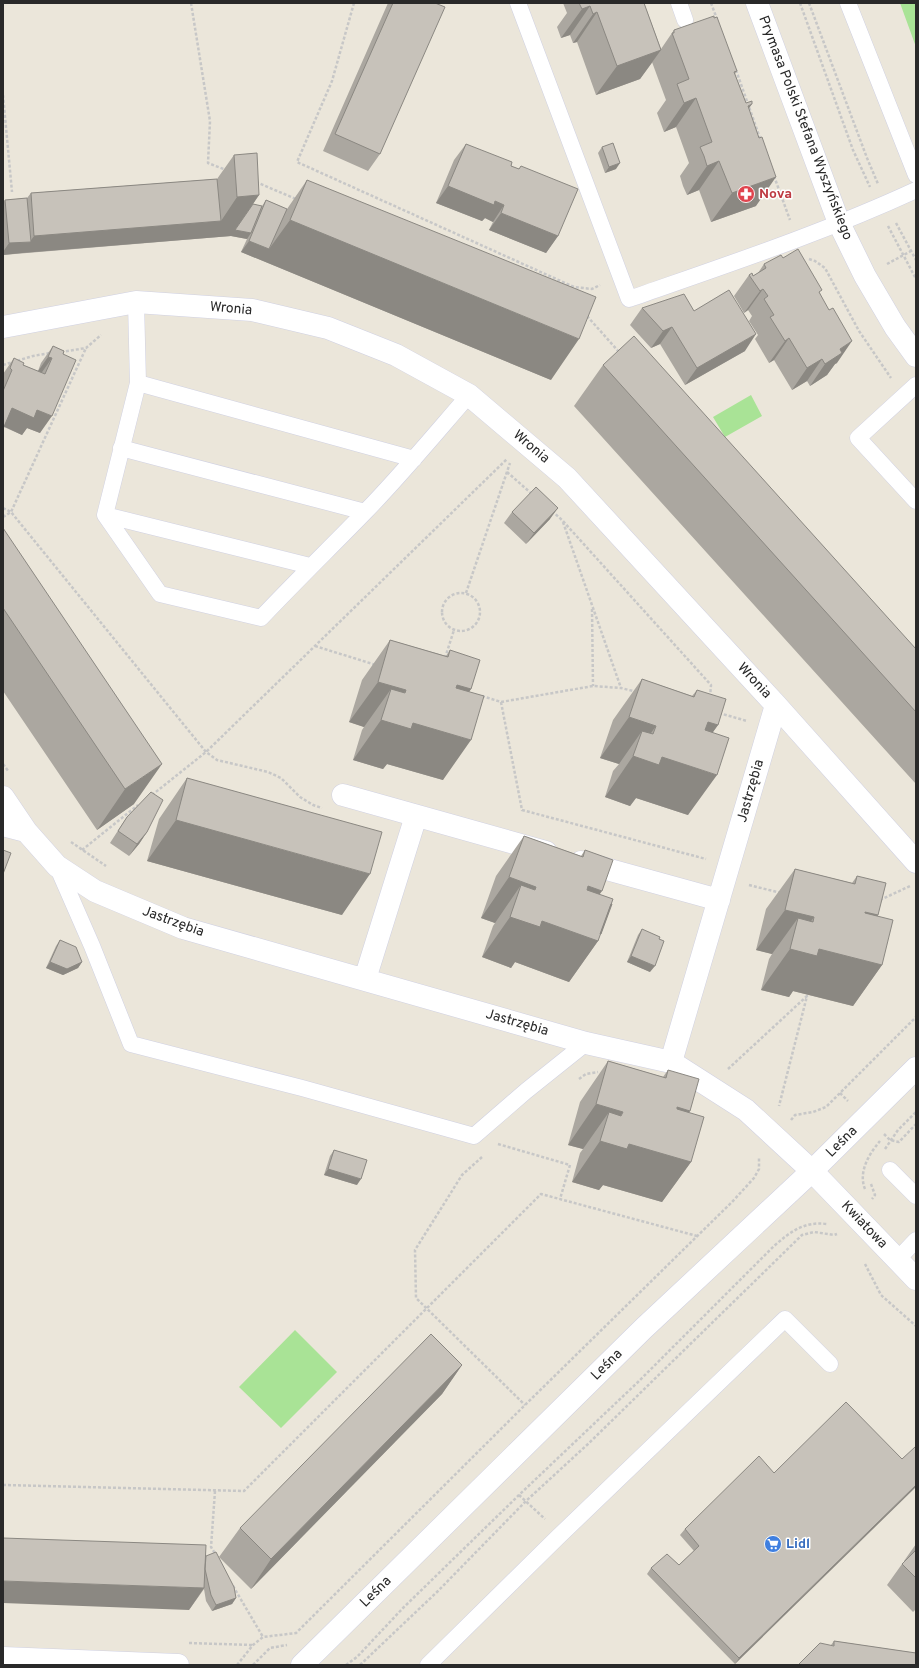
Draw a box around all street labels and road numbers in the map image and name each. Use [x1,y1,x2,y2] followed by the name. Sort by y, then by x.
[754,13,856,243] street label: Prymasa Polski Stefana Wyszyńskiego
[209,299,253,319] street label: Wronia
[509,427,553,467] street label: Wronia
[733,660,775,702] street label: Wronia
[734,758,768,824] street label: Jastrzębia
[140,903,206,941] street label: Jastrzębia
[484,1006,550,1040] street label: Jastrzębia
[823,1123,861,1161] street label: Leśna
[837,1198,891,1252] street label: Kwiatowa
[588,1346,626,1384] street label: Leśna
[357,1573,395,1611] street label: Leśna

